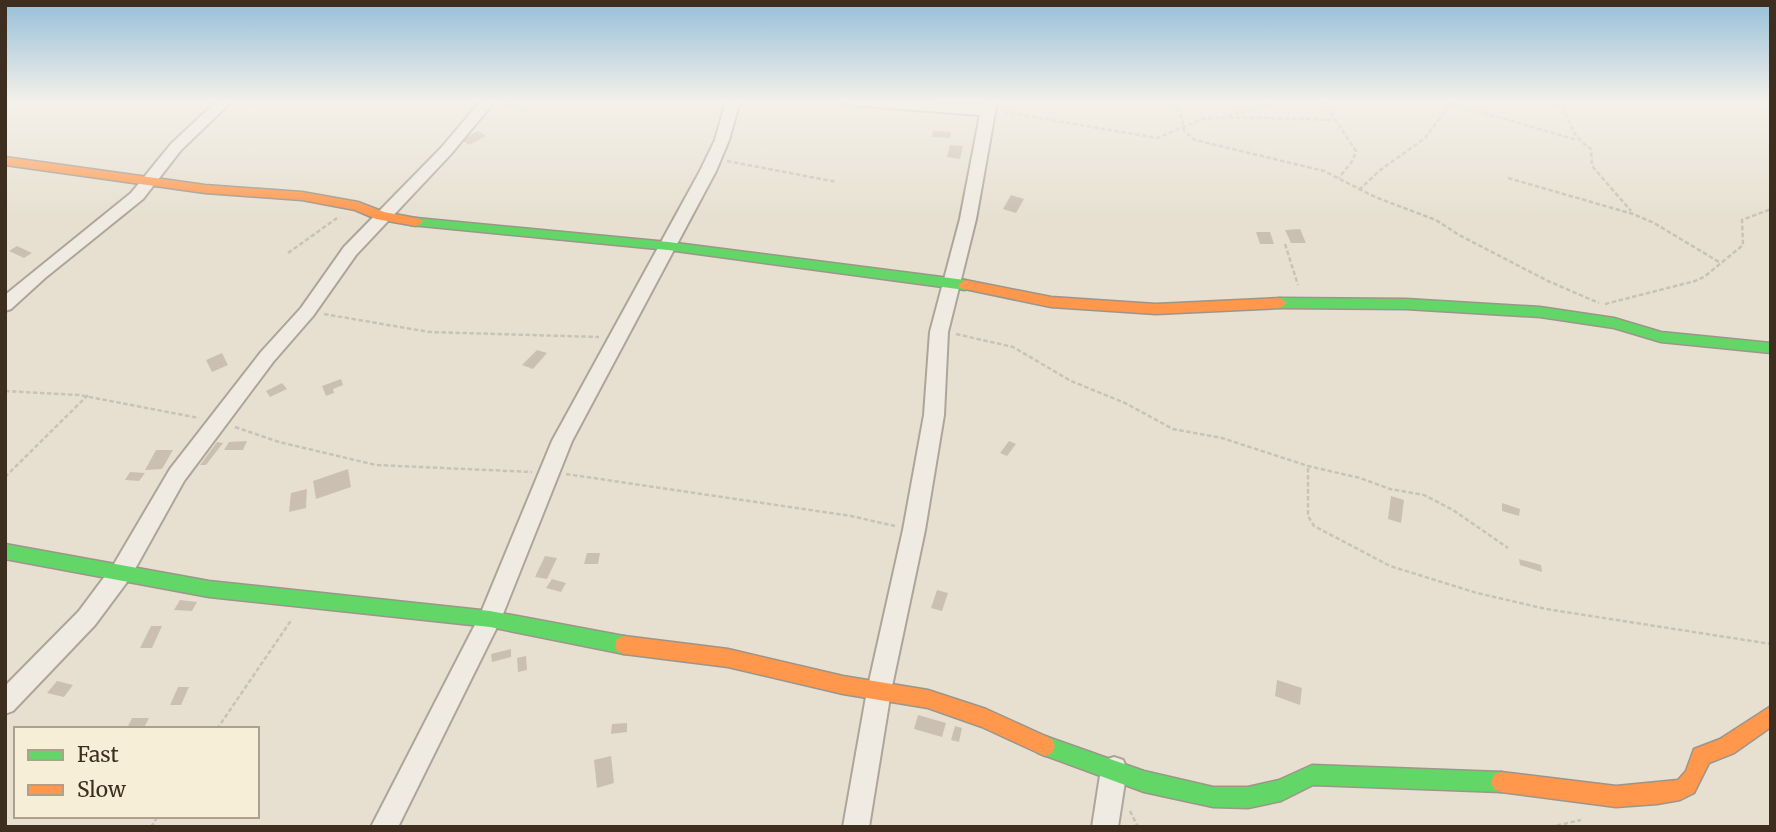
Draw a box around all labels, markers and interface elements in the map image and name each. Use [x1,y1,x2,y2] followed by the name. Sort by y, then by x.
[14,727,259,818] legend
[77,741,119,768] text: Fast
[77,776,126,803] text: Slow

